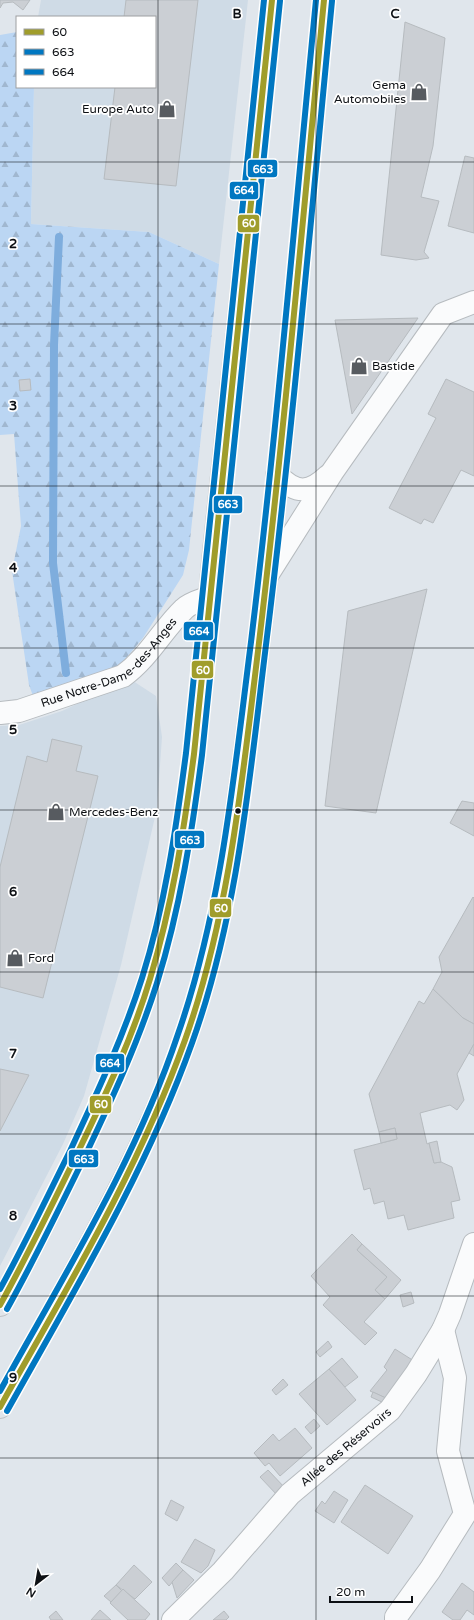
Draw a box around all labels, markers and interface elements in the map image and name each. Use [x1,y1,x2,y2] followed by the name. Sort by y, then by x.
[232,6,242,22] text: B
[390,6,400,22] text: C
[16,16,156,88] legend
[52,25,68,39] text: 60
[52,45,75,59] text: 663
[52,65,75,79] text: 664
[334,78,406,106] place label: Gema Automobiles
[409,82,429,102] shop icon: Gema Automobiles
[157,99,177,119] shop icon: Europe Auto
[82,102,154,116] place label: Europe Auto
[247,159,278,178] line badge: 663
[253,163,273,176] text: 663
[229,181,259,200] line badge: 664
[234,184,254,197] text: 664
[237,214,260,233] line badge: 60
[242,217,256,230] text: 60
[9,236,17,252] text: 2
[349,356,369,376] shop icon: Bastide
[372,359,415,373] place label: Bastide
[9,398,17,414] text: 3
[213,495,243,514] line badge: 663
[218,498,238,511] text: 663
[9,560,18,576] text: 4
[39,615,180,710] street label: Rue Notre-Dame-des-Anges
[183,621,214,641] line badge: 664
[189,625,209,638] text: 664
[191,660,214,679] line badge: 60
[196,664,210,677] text: 60
[9,722,17,738] text: 5
[46,802,66,822] shop icon: Mercedes-Benz
[69,805,158,819] place label: Mercedes-Benz
[233,806,243,816] unlabelled marker
[174,830,205,849] line badge: 663
[180,834,200,847] text: 663
[9,884,17,900] text: 6
[209,898,232,918] line badge: 60
[214,902,228,915] text: 60
[5,948,25,968] shop icon: Ford
[28,951,54,965] place label: Ford
[9,1046,17,1062] text: 7
[95,1053,125,1073] line badge: 664
[100,1057,120,1070] text: 664
[89,1095,112,1114] line badge: 60
[94,1098,108,1111] text: 60
[68,1149,99,1168] line badge: 663
[74,1153,94,1166] text: 663
[9,1208,17,1224] text: 8
[9,1370,17,1386] text: 9
[298,1405,394,1489] street label: Allée des Réservoirs
[16,1564,56,1604] north arrow
[330,1578,412,1604] scale bar
[24,1584,38,1600] text: N
[336,1585,365,1599] text: 20 m

